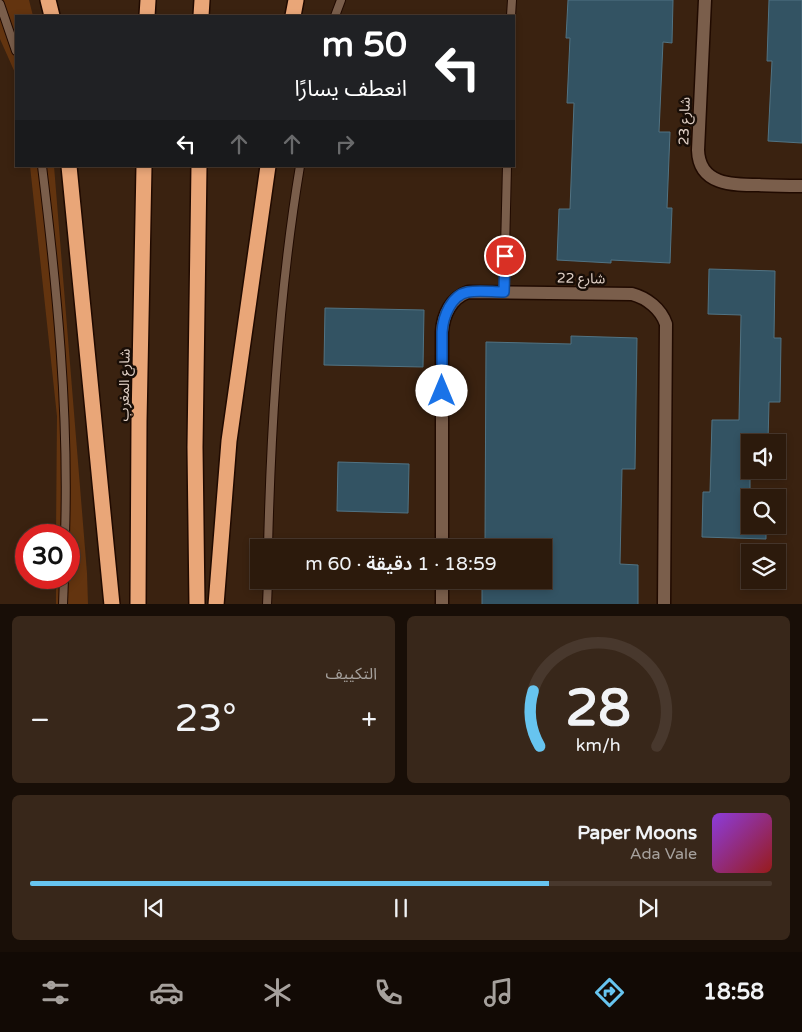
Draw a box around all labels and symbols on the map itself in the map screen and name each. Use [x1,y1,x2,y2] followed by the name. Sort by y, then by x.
[675,96,696,146] street label: شارع 23
[484,235,526,277] pin
[557,270,605,289] street label: شارع 22
[115,348,136,422] street label: شارع المغرب
[415,364,467,416] position arrow
[15,524,80,589] speed limit sign: 30

